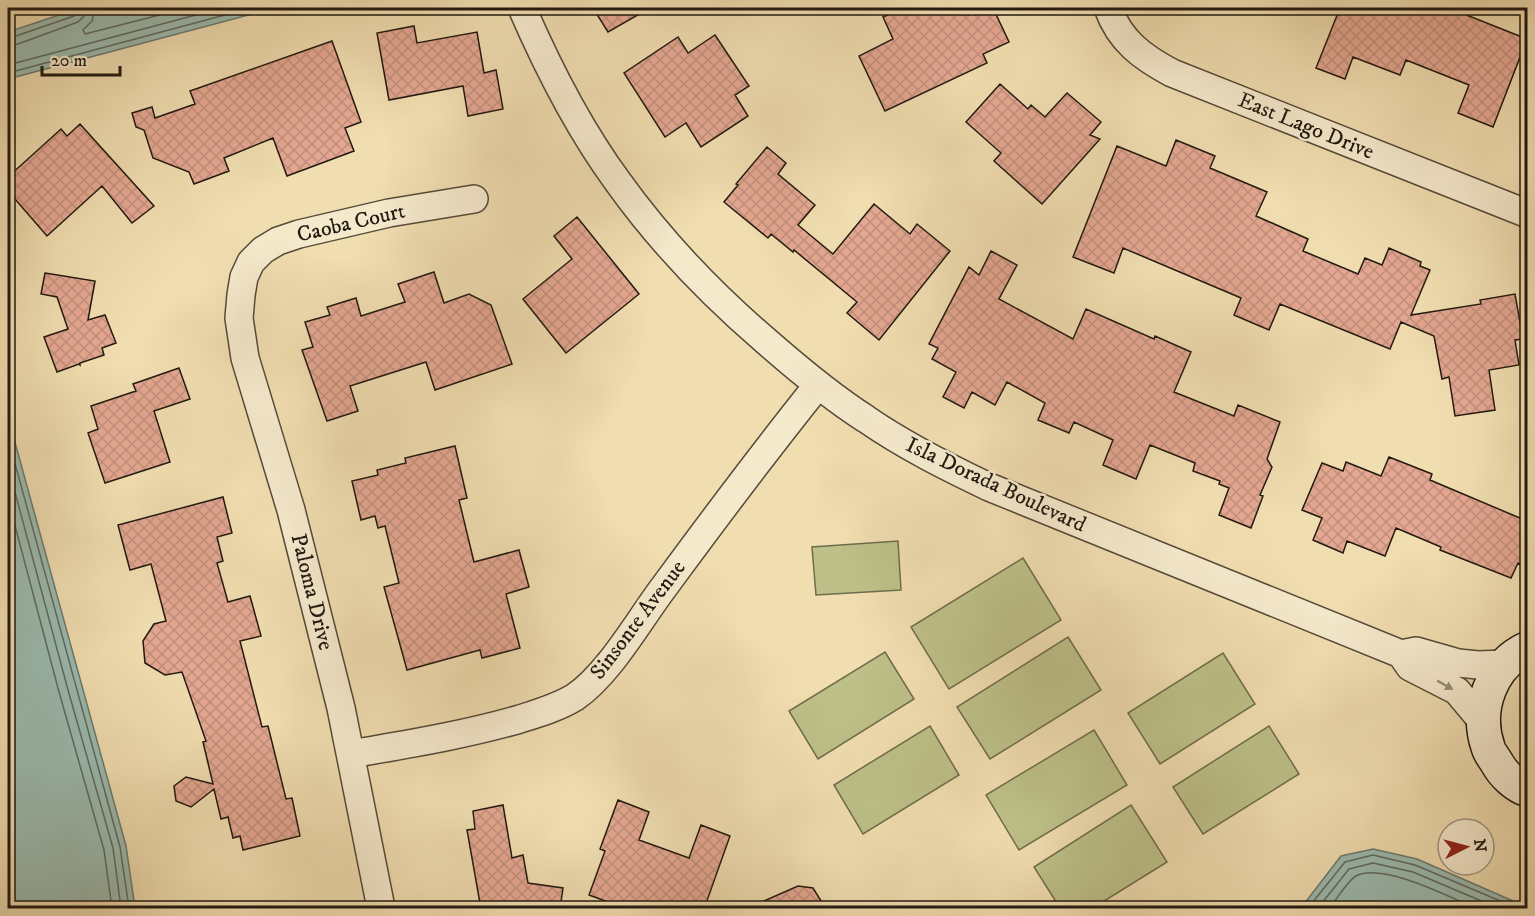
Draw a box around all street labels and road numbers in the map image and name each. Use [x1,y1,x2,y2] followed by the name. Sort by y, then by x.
[1234,86,1378,166] street label: East Lago Drive
[294,197,408,249] street label: Caoba Court
[902,431,1090,539] street label: Isla Dorada Boulevard
[285,531,339,653] street label: Paloma Drive
[584,555,692,685] street label: Sinsonte Avenue

